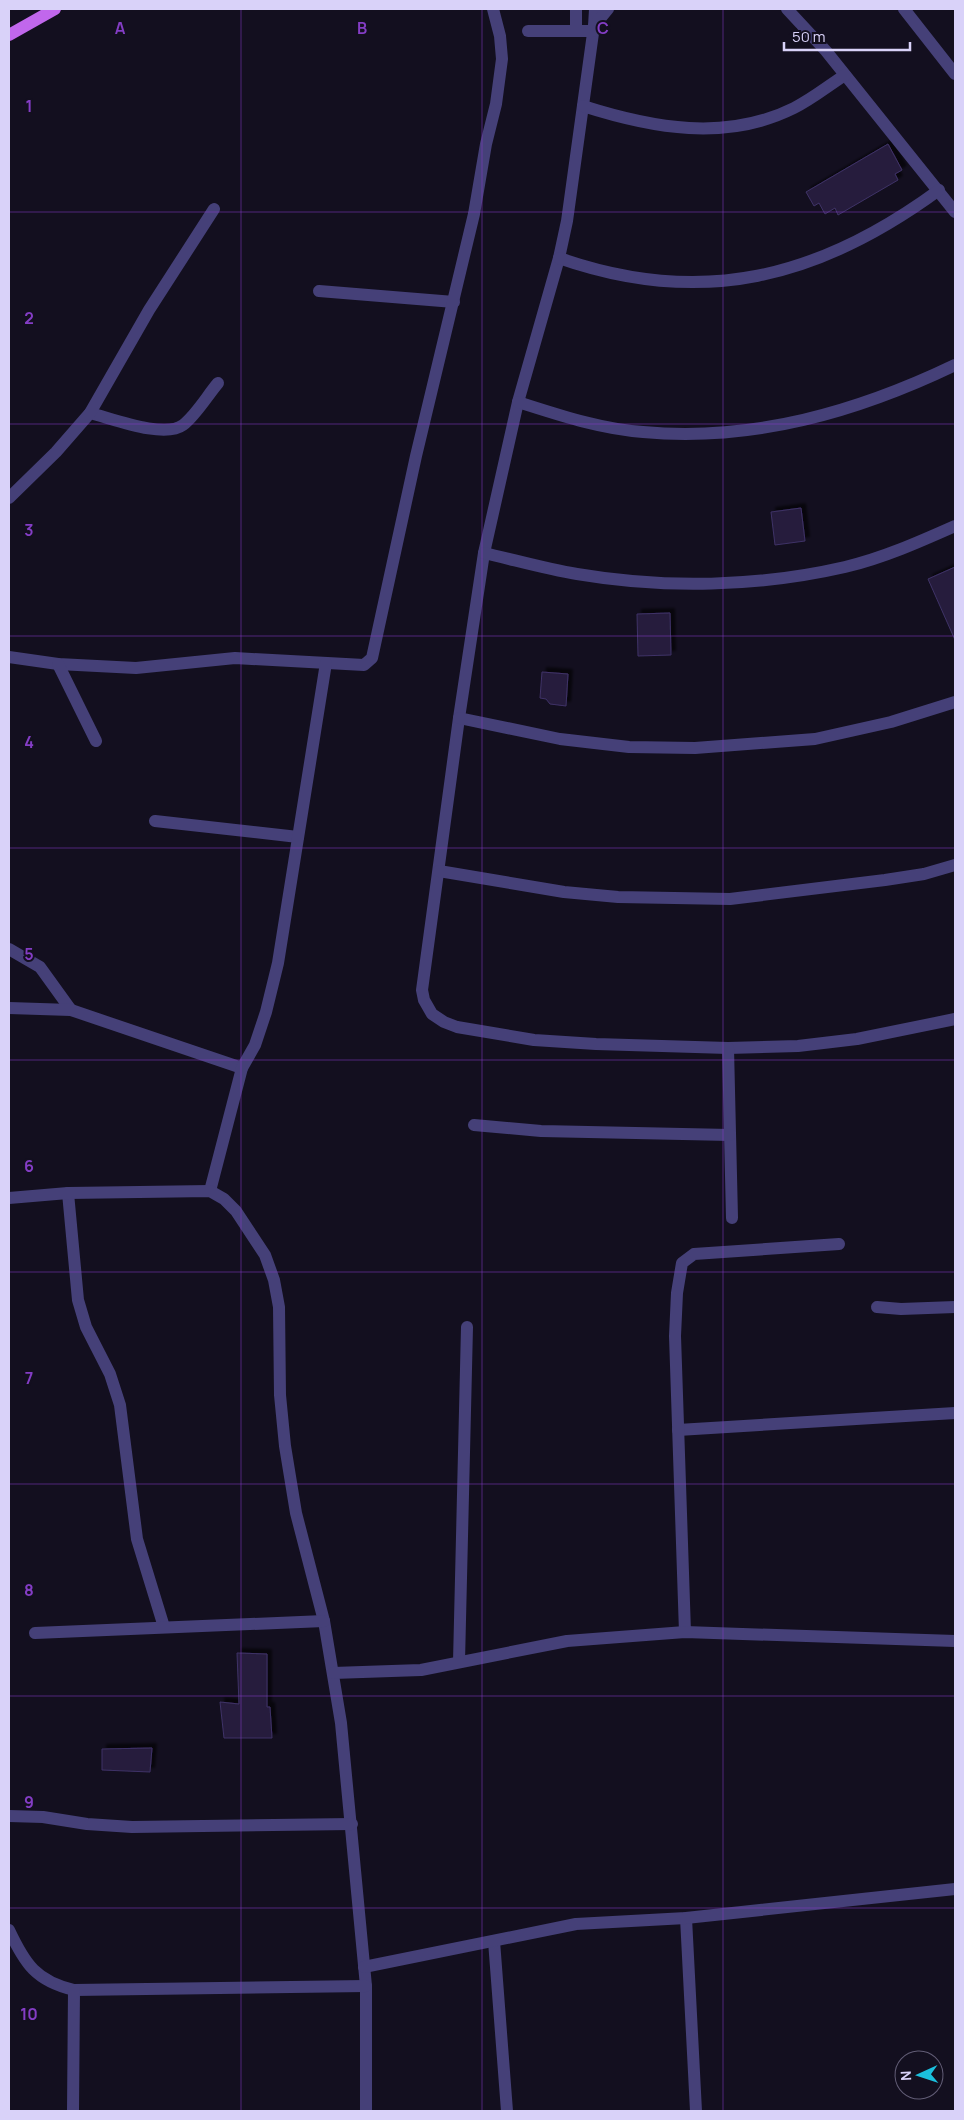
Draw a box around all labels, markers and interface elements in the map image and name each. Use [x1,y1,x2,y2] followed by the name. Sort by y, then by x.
[115,17,126,39] text: A
[357,17,367,39] text: B
[597,17,609,39] text: C
[784,20,910,52] scale bar
[792,26,826,47] text: 50 m
[25,95,33,117] text: 1
[24,307,34,329] text: 2
[24,519,34,541] text: 3
[24,731,34,753] text: 4
[24,943,34,965] text: 5
[24,1155,34,1177] text: 6
[25,1367,33,1389] text: 7
[24,1579,34,1601] text: 8
[24,1791,34,1813] text: 9
[20,2003,38,2025] text: 10
[894,2050,944,2100] north arrow
[896,2070,915,2081] text: N

